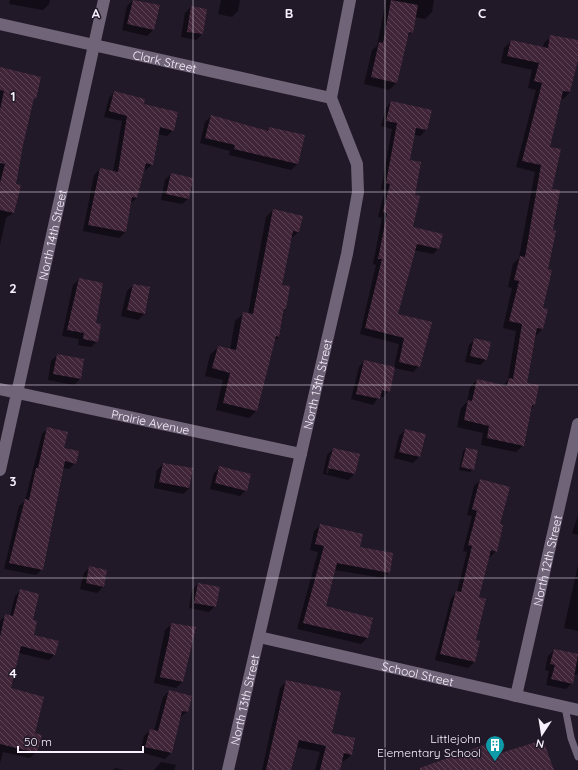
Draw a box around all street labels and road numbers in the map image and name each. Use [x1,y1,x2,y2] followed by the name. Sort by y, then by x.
[132,46,198,75] street label: Clark Street
[35,188,69,281] street label: North 14th Street
[299,337,335,431] street label: North 13th Street
[110,406,191,437] street label: Prairie Avenue
[529,514,565,607] street label: North 12th Street
[226,653,262,747] street label: North 13th Street
[381,658,455,689] street label: School Street

